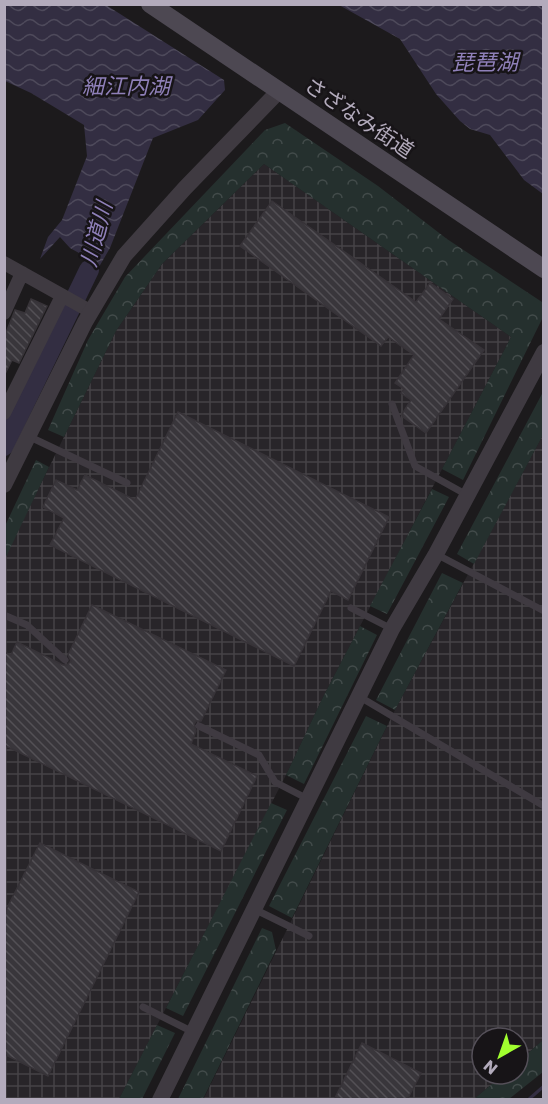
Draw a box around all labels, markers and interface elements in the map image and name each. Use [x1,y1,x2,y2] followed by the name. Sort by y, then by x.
[452,47,521,78] water label: 琵琶湖
[299,70,420,165] street label: さざなみ街道
[82,71,173,102] water label: 細江内湖
[73,196,121,270] water label: 川道川
[470,1026,530,1086] north arrow
[479,1054,503,1080] text: N

